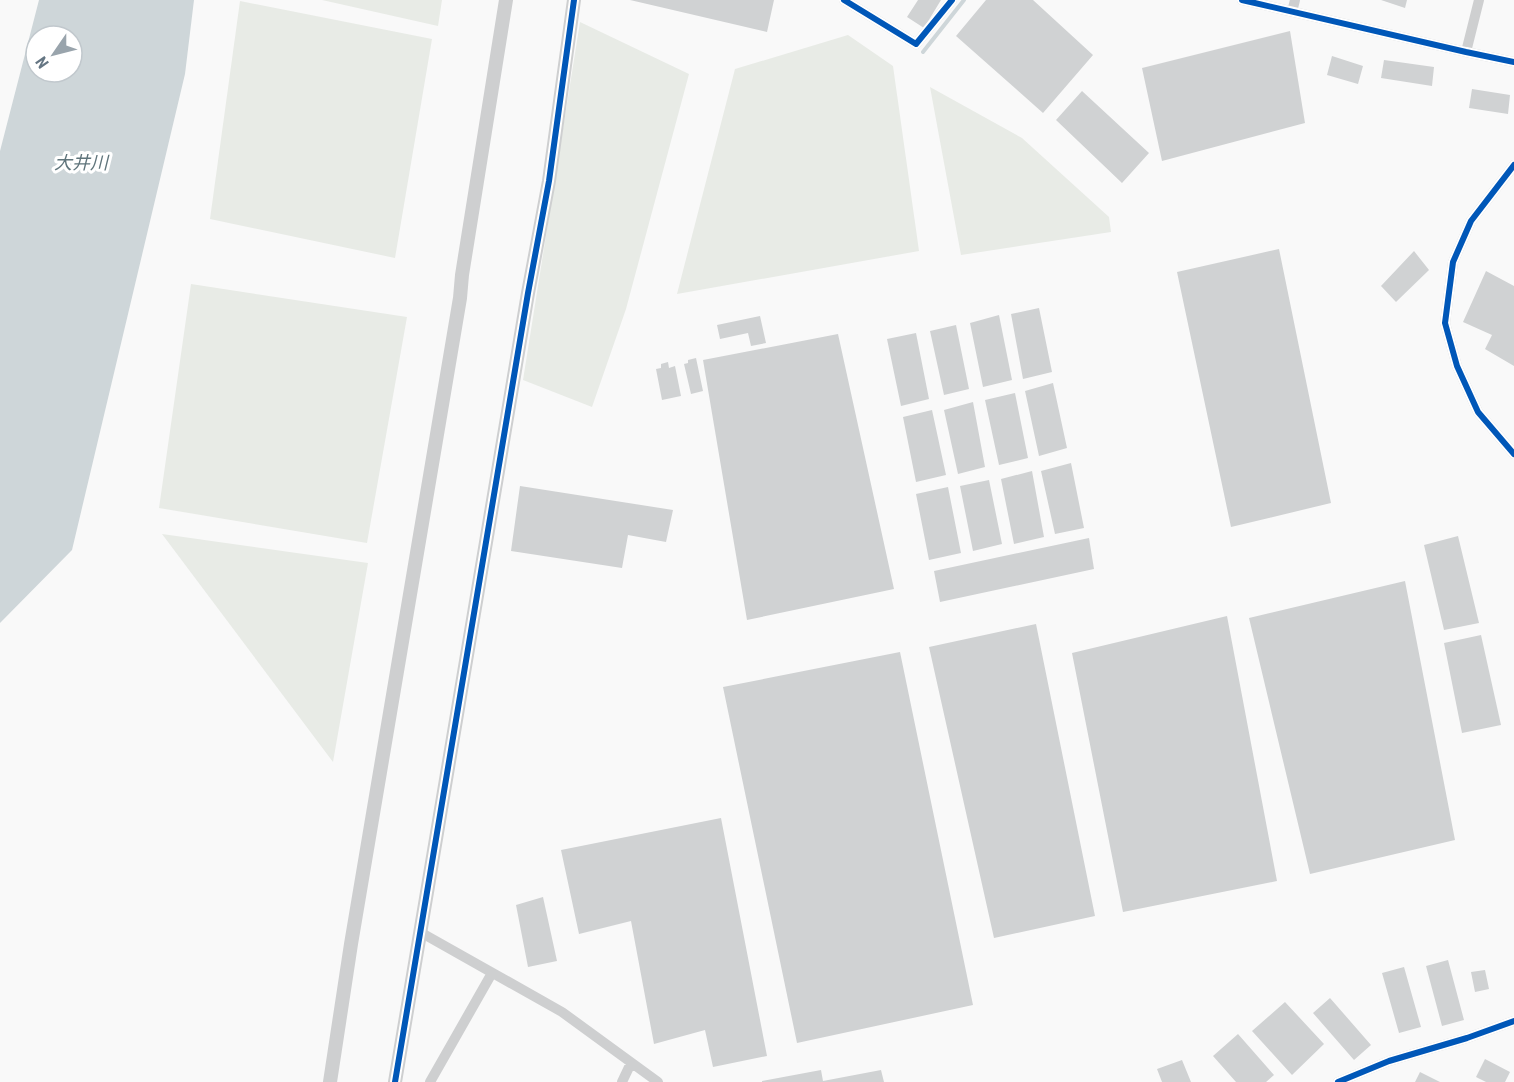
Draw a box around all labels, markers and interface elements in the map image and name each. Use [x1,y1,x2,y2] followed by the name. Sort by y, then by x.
[24,24,84,84] north arrow
[32,53,53,72] text: N
[54,152,110,173] water label: 大井川

